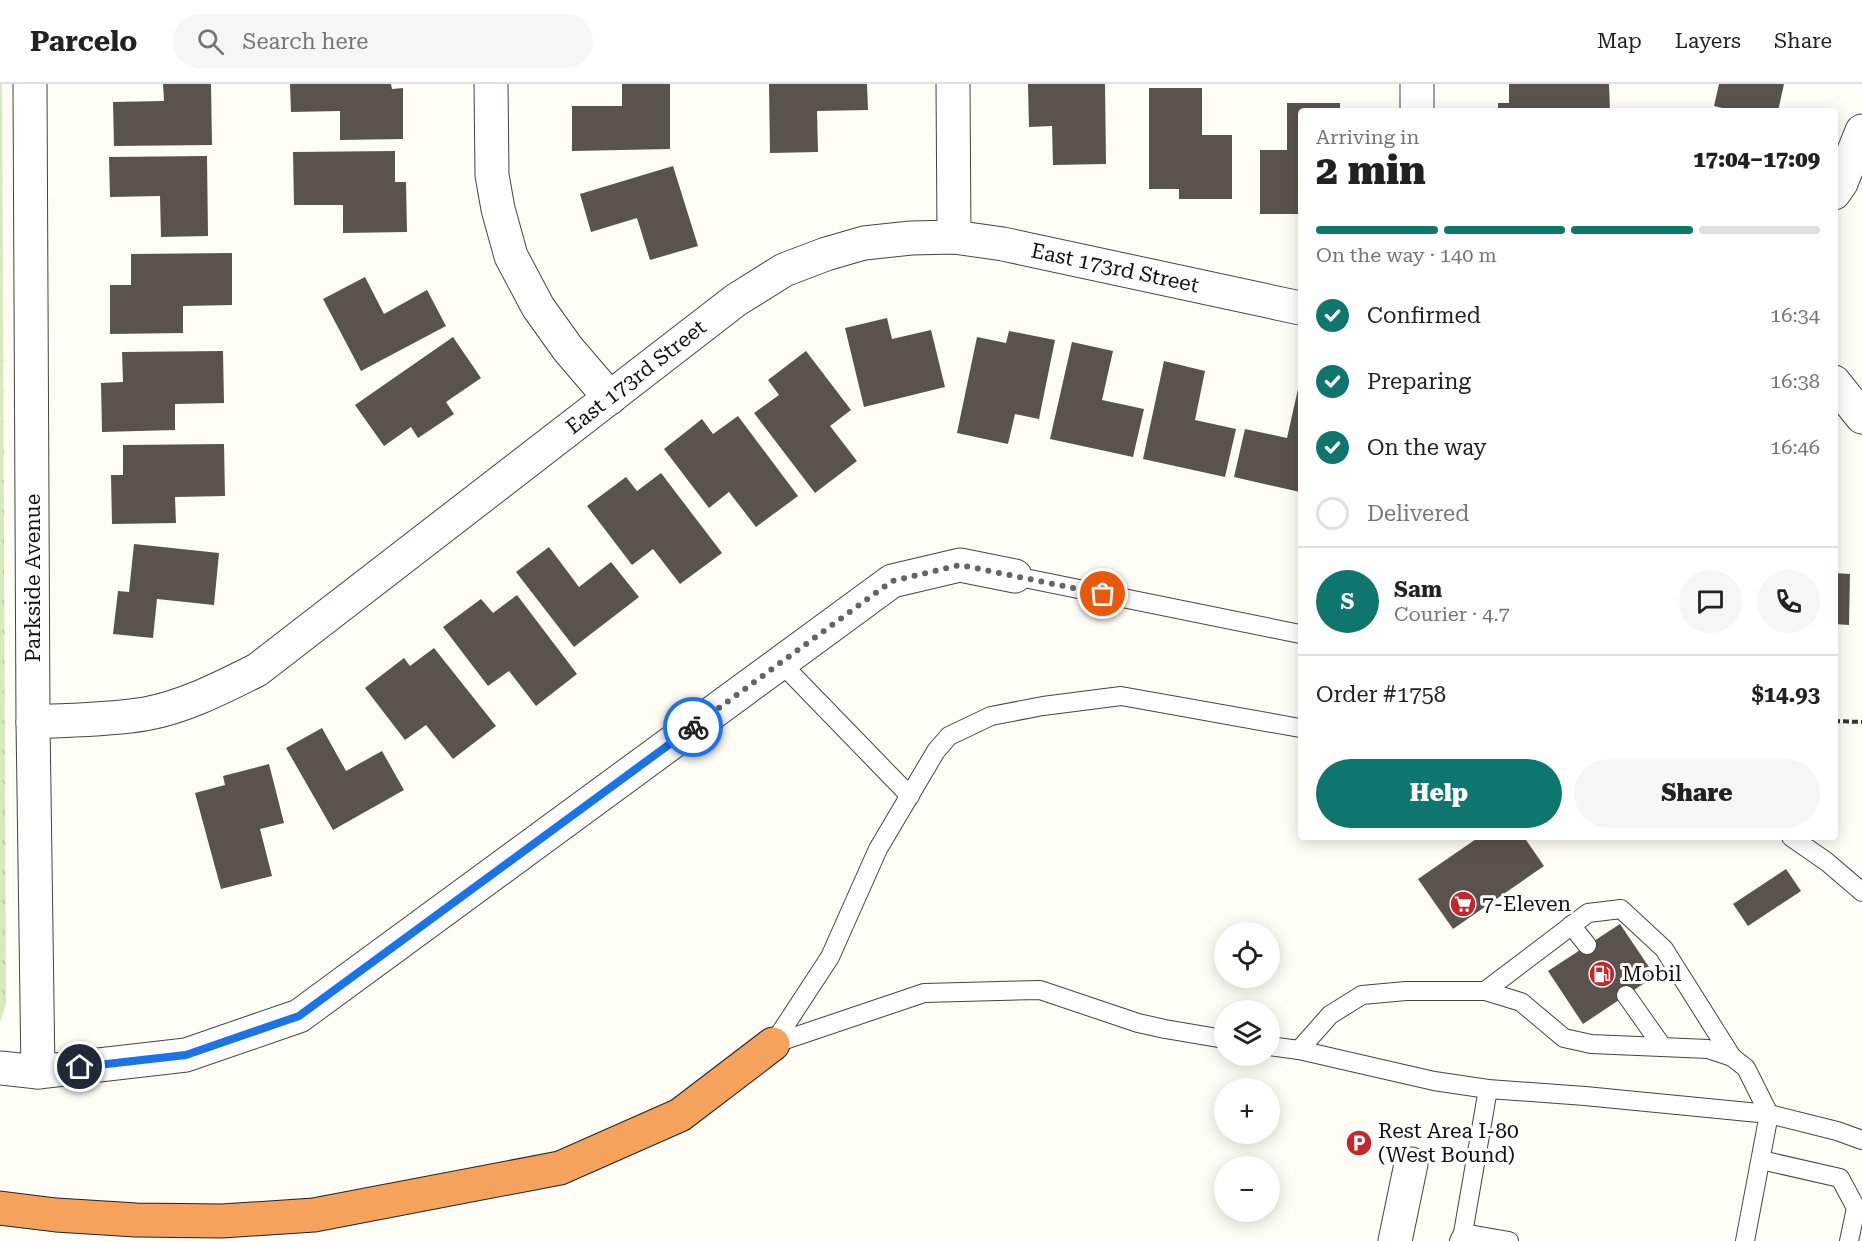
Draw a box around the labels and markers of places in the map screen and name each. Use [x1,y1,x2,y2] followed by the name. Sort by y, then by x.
[1077,568,1128,619] pin
[1448,889,1478,919] supermarket icon: 7-Eleven
[1482,892,1572,916] place label: 7-Eleven
[1587,959,1617,989] fuel station icon: Mobil
[1622,962,1682,986] place label: Mobil
[54,1041,105,1092] pin
[1378,1119,1519,1167] place label: Rest Area I-80 (West Bound)
[1344,1128,1374,1158] parking icon: Rest Area I-80 (West Bound)

